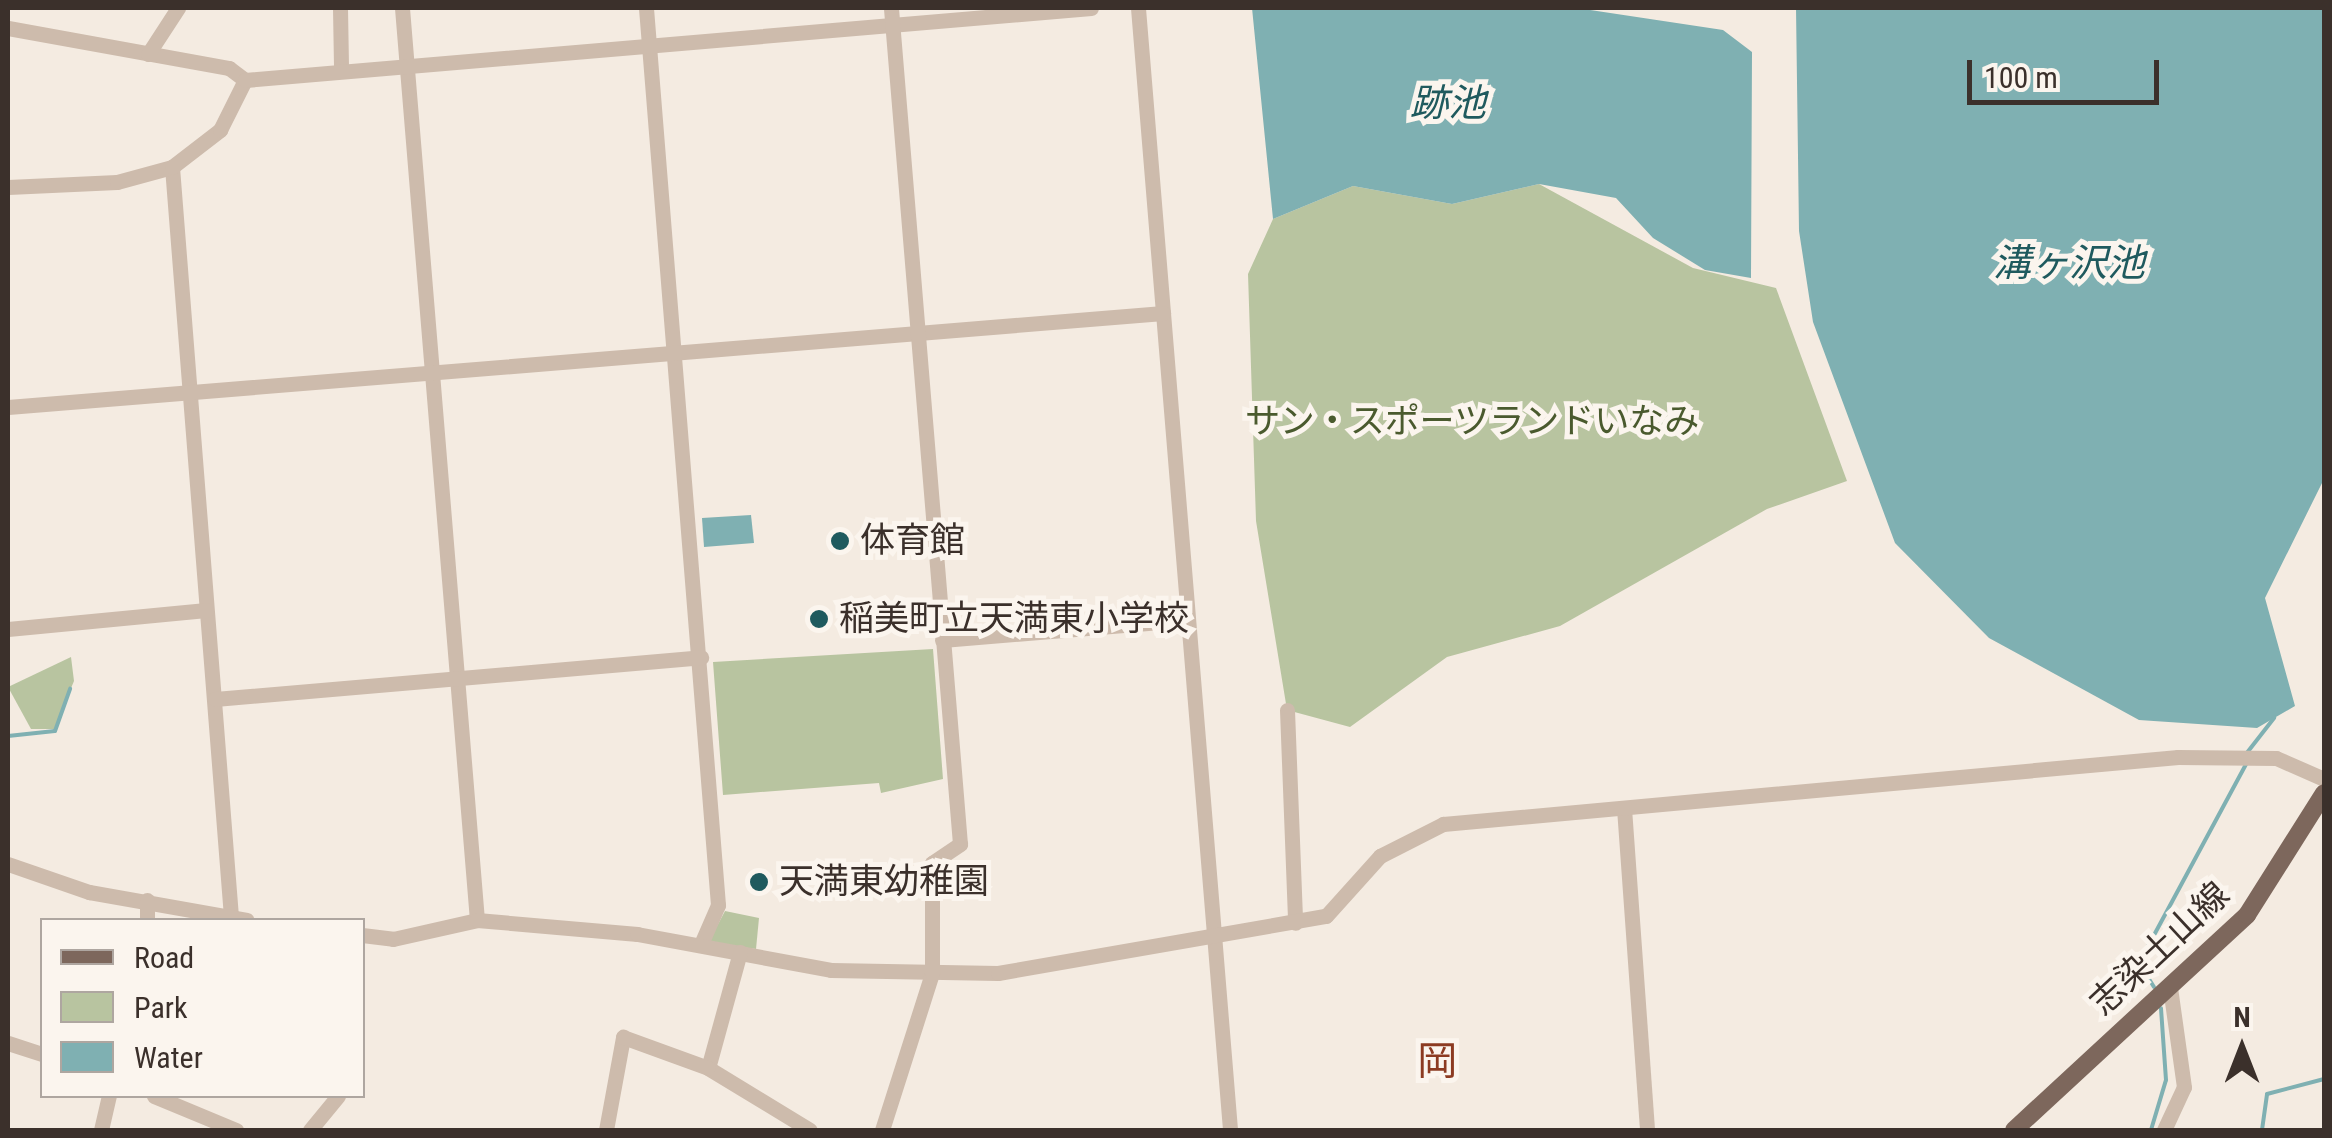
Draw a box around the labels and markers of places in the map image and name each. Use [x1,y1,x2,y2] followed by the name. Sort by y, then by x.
[860,520,965,562] place label: 体育館
[829,530,851,552] marker: 体育館
[839,598,1189,640] place label: 稲美町立天満東小学校
[808,608,830,630] marker: 稲美町立天満東小学校
[779,861,989,903] place label: 天満東幼稚園
[748,871,770,893] marker: 天満東幼稚園

